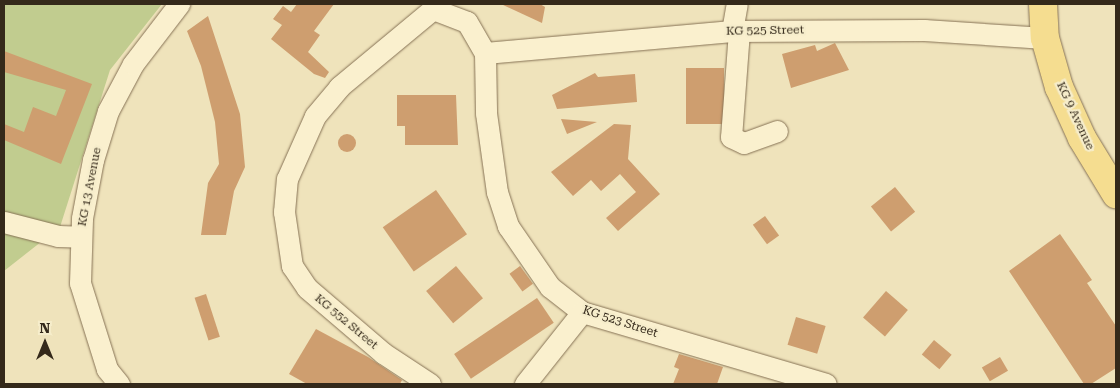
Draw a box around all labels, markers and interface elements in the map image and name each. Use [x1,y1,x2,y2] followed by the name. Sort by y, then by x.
[726,23,804,39] street label: KG 525 Street
[1053,80,1097,152] street label: KG 9 Avenue
[75,146,105,228] street label: KG 13 Avenue
[311,291,381,353] street label: KG 552 Street
[581,303,659,341] street label: KG 523 Street
[20,318,70,368] north arrow
[40,320,50,336] text: N

